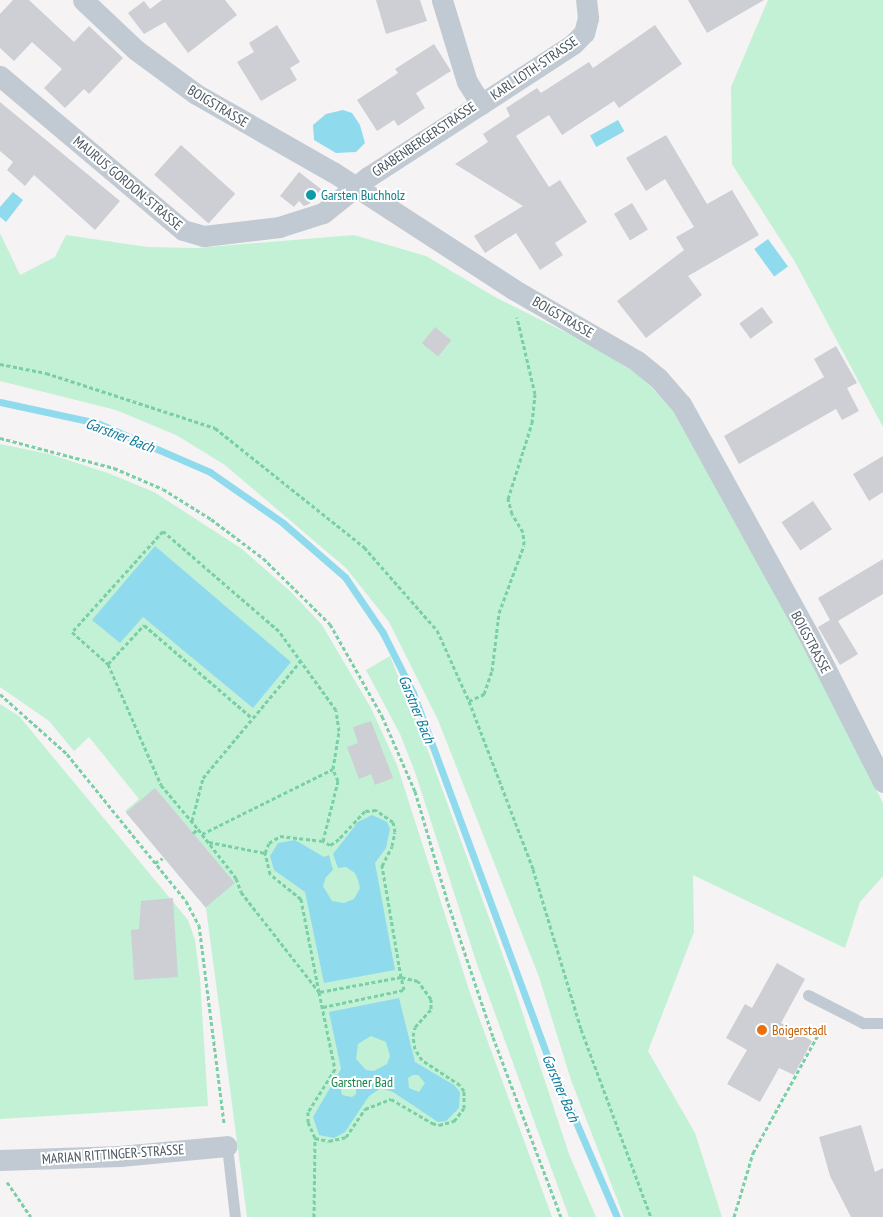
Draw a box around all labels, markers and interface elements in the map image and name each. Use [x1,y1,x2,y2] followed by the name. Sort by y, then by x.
[487,33,581,103] street label: KARL LOTH-STRASSE
[185,81,251,131] street label: BOIGSTRASSE
[369,98,479,180] street label: GRABENBERGERSTRASSE
[70,133,186,233] street label: MAURUS GORDON-STRASSE
[321,187,405,203] place label: Garsten Buchholz
[305,189,317,201] marker: Garsten Buchholz
[529,293,597,341] street label: BOIGSTRASSE
[83,414,157,456] water label: Garstner Bach
[788,608,834,676] street label: BOIGSTRASSE
[395,672,439,746] water label: Garstner Bach
[772,1022,827,1038] place label: Boigerstadl
[756,1024,768,1036] marker: Boigerstadl
[539,1051,583,1125] water label: Garstner Bach
[331,1074,393,1090] park label: Garstner Bad
[41,1141,185,1167] street label: MARIAN RITTINGER-STRASSE

